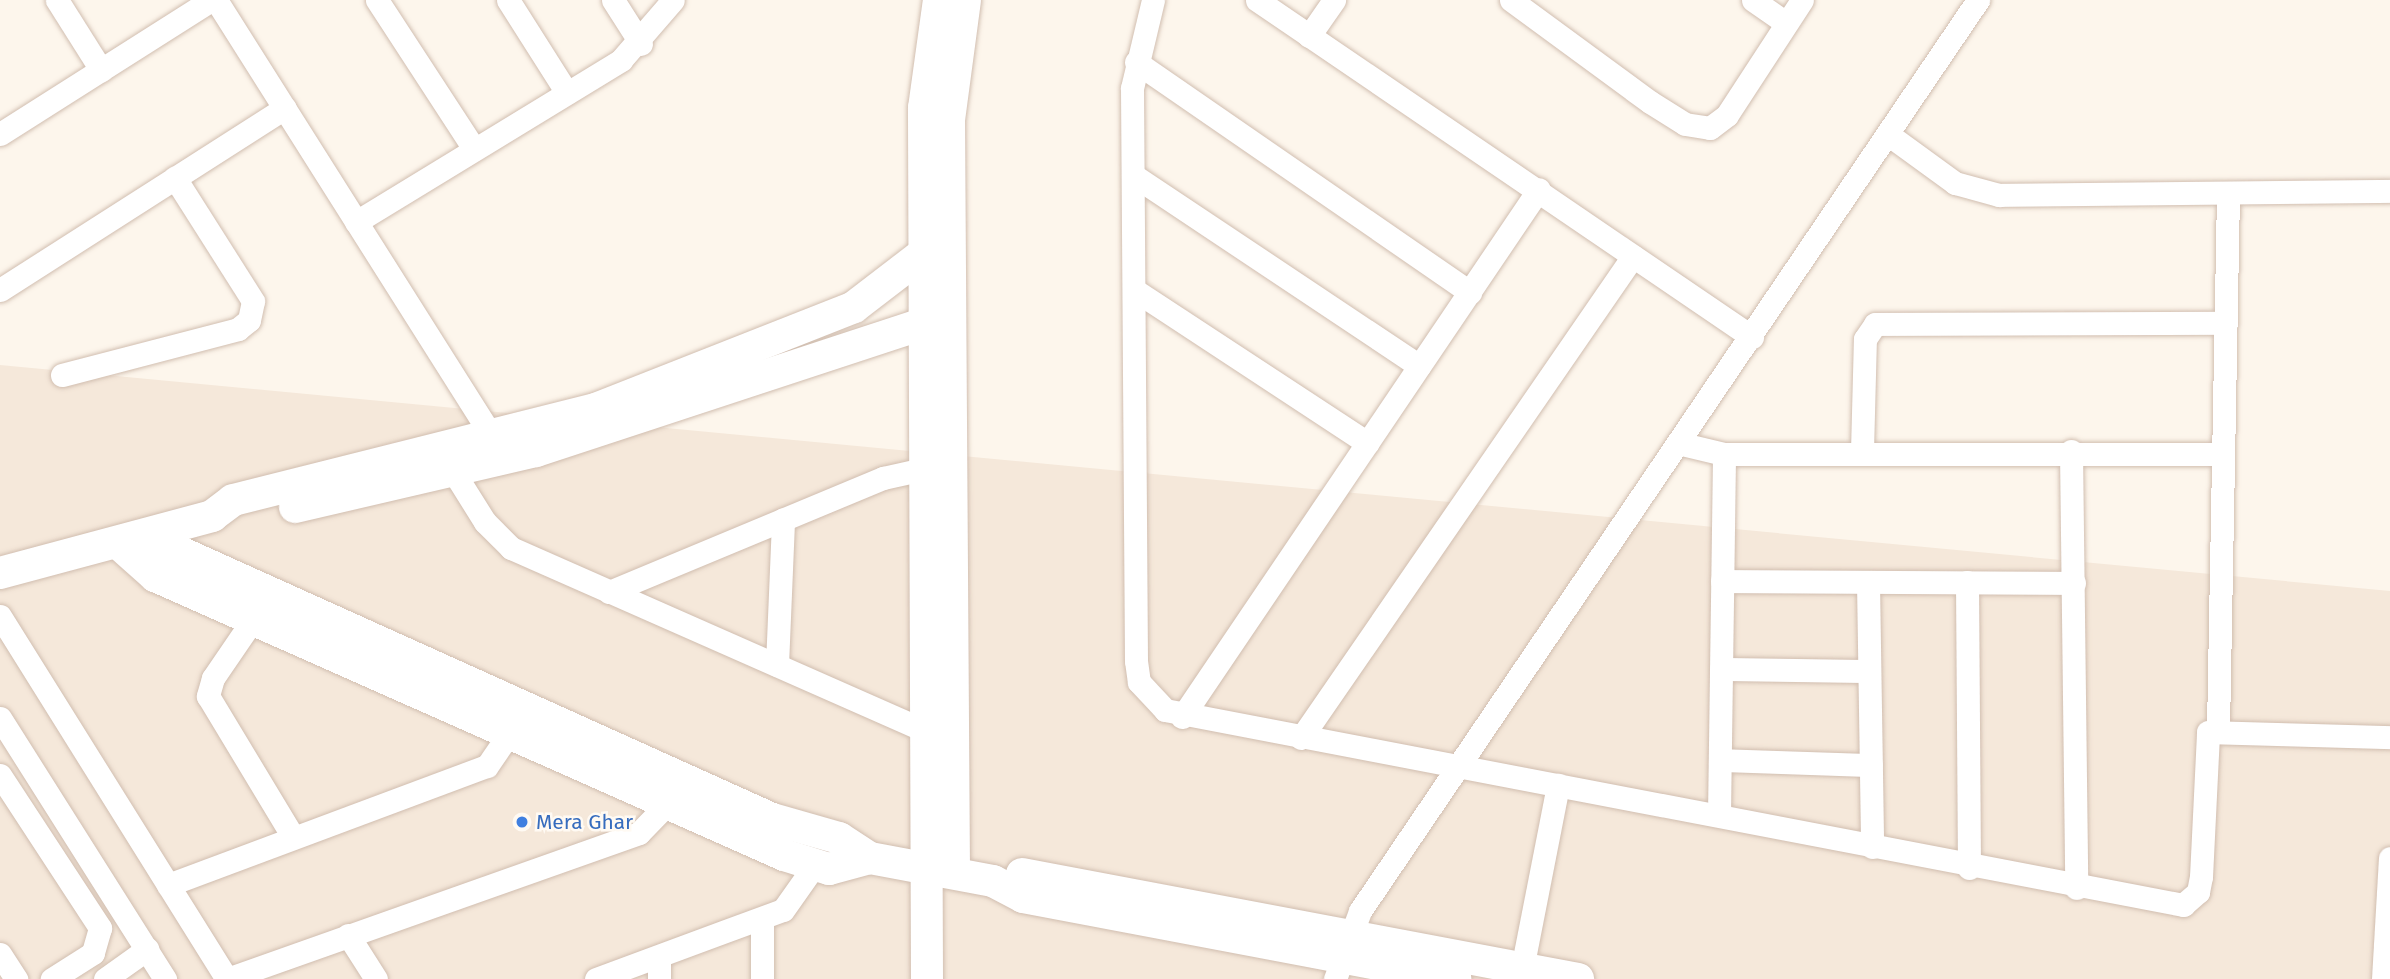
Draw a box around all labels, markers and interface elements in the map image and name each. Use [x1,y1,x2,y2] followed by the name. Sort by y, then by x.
[536,809,633,835] place label: Mera Ghar
[514,814,530,830] marker: Mera Ghar

